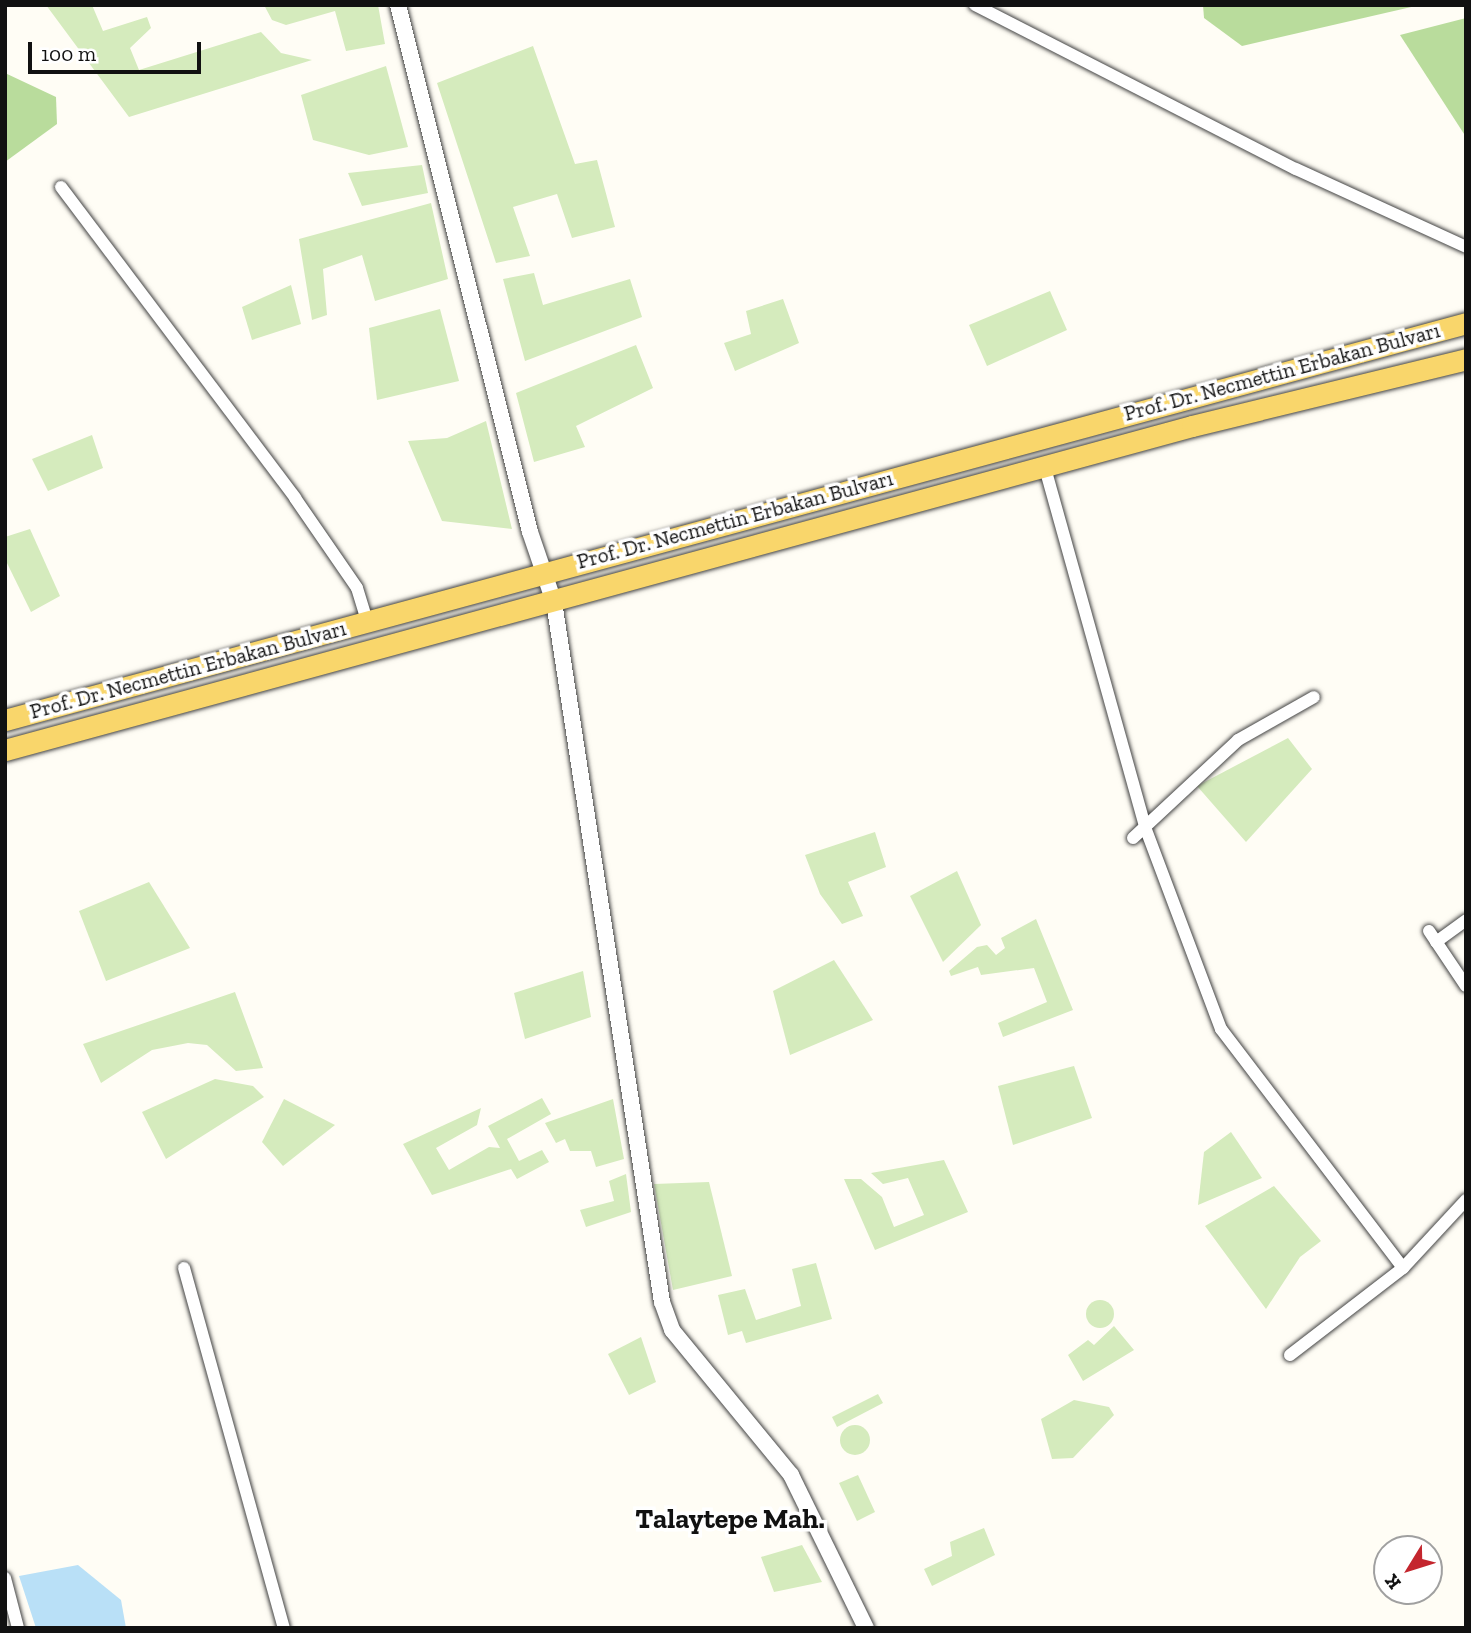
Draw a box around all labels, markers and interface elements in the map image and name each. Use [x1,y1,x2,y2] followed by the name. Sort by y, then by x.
[32,28,205,72] scale bar
[41,41,96,66] text: 100 m
[1121,318,1443,426] street label: Prof. Dr. Necmettin Erbakan Bulvarı
[574,466,896,574] street label: Prof. Dr. Necmettin Erbakan Bulvarı
[27,616,349,724] street label: Prof. Dr. Necmettin Erbakan Bulvarı
[635,1502,825,1536] district label: Talaytepe Mah.
[1373,1535,1443,1605] north arrow
[1380,1570,1406,1594] text: K

